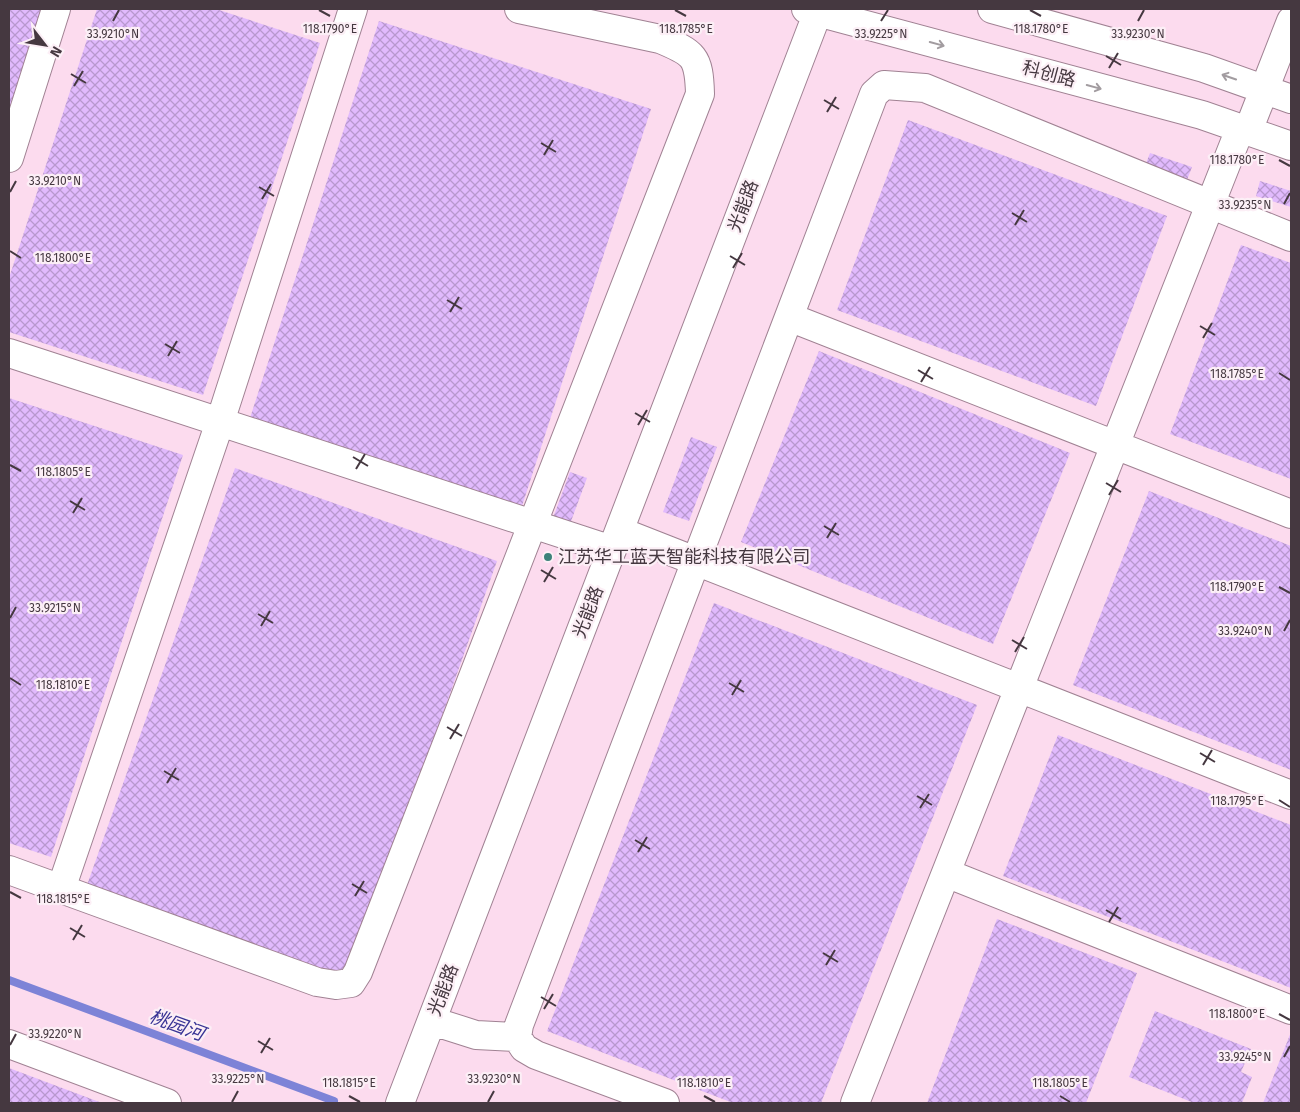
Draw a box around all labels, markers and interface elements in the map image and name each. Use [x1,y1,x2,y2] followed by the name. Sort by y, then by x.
[20,20,70,70] north arrow
[303,22,357,36] text: 118.1790°E
[659,22,713,36] text: 118.1785°E
[1014,22,1068,36] text: 118.1780°E
[87,27,139,41] text: 33.9210°N
[855,27,907,41] text: 33.9225°N
[1111,27,1165,41] text: 33.9230°N
[929,40,945,50] one-way arrow
[46,43,65,60] text: N
[1020,56,1078,92] street label: 科创路
[1221,72,1237,81] one-way arrow
[1086,82,1102,92] one-way arrow
[1210,153,1264,167] text: 118.1780°E
[29,174,81,188] text: 33.9210°N
[723,177,763,235] street label: 光能路
[1219,198,1271,212] text: 33.9235°N
[35,251,91,265] text: 118.1800°E
[1210,367,1264,381] text: 118.1785°E
[35,465,91,479] text: 118.1805°E
[558,546,810,568] place label: 江苏华工蓝天智能科技有限公司
[542,551,554,563] marker: 江苏华工蓝天智能科技有限公司
[1210,580,1264,594] text: 118.1790°E
[568,583,608,641] street label: 光能路
[29,601,81,615] text: 33.9215°N
[1218,624,1272,638] text: 33.9240°N
[36,678,90,692] text: 118.1810°E
[1210,794,1264,808] text: 118.1795°E
[36,892,90,906] text: 118.1815°E
[423,961,463,1019] street label: 光能路
[146,1004,211,1047] water label: 桃园河
[1209,1007,1265,1021] text: 118.1800°E
[28,1027,82,1041] text: 33.9220°N
[1219,1050,1271,1064] text: 33.9245°N
[212,1072,264,1086] text: 33.9225°N
[467,1072,521,1086] text: 33.9230°N
[322,1076,376,1090] text: 118.1815°E
[677,1076,731,1090] text: 118.1810°E
[1032,1076,1088,1090] text: 118.1805°E

